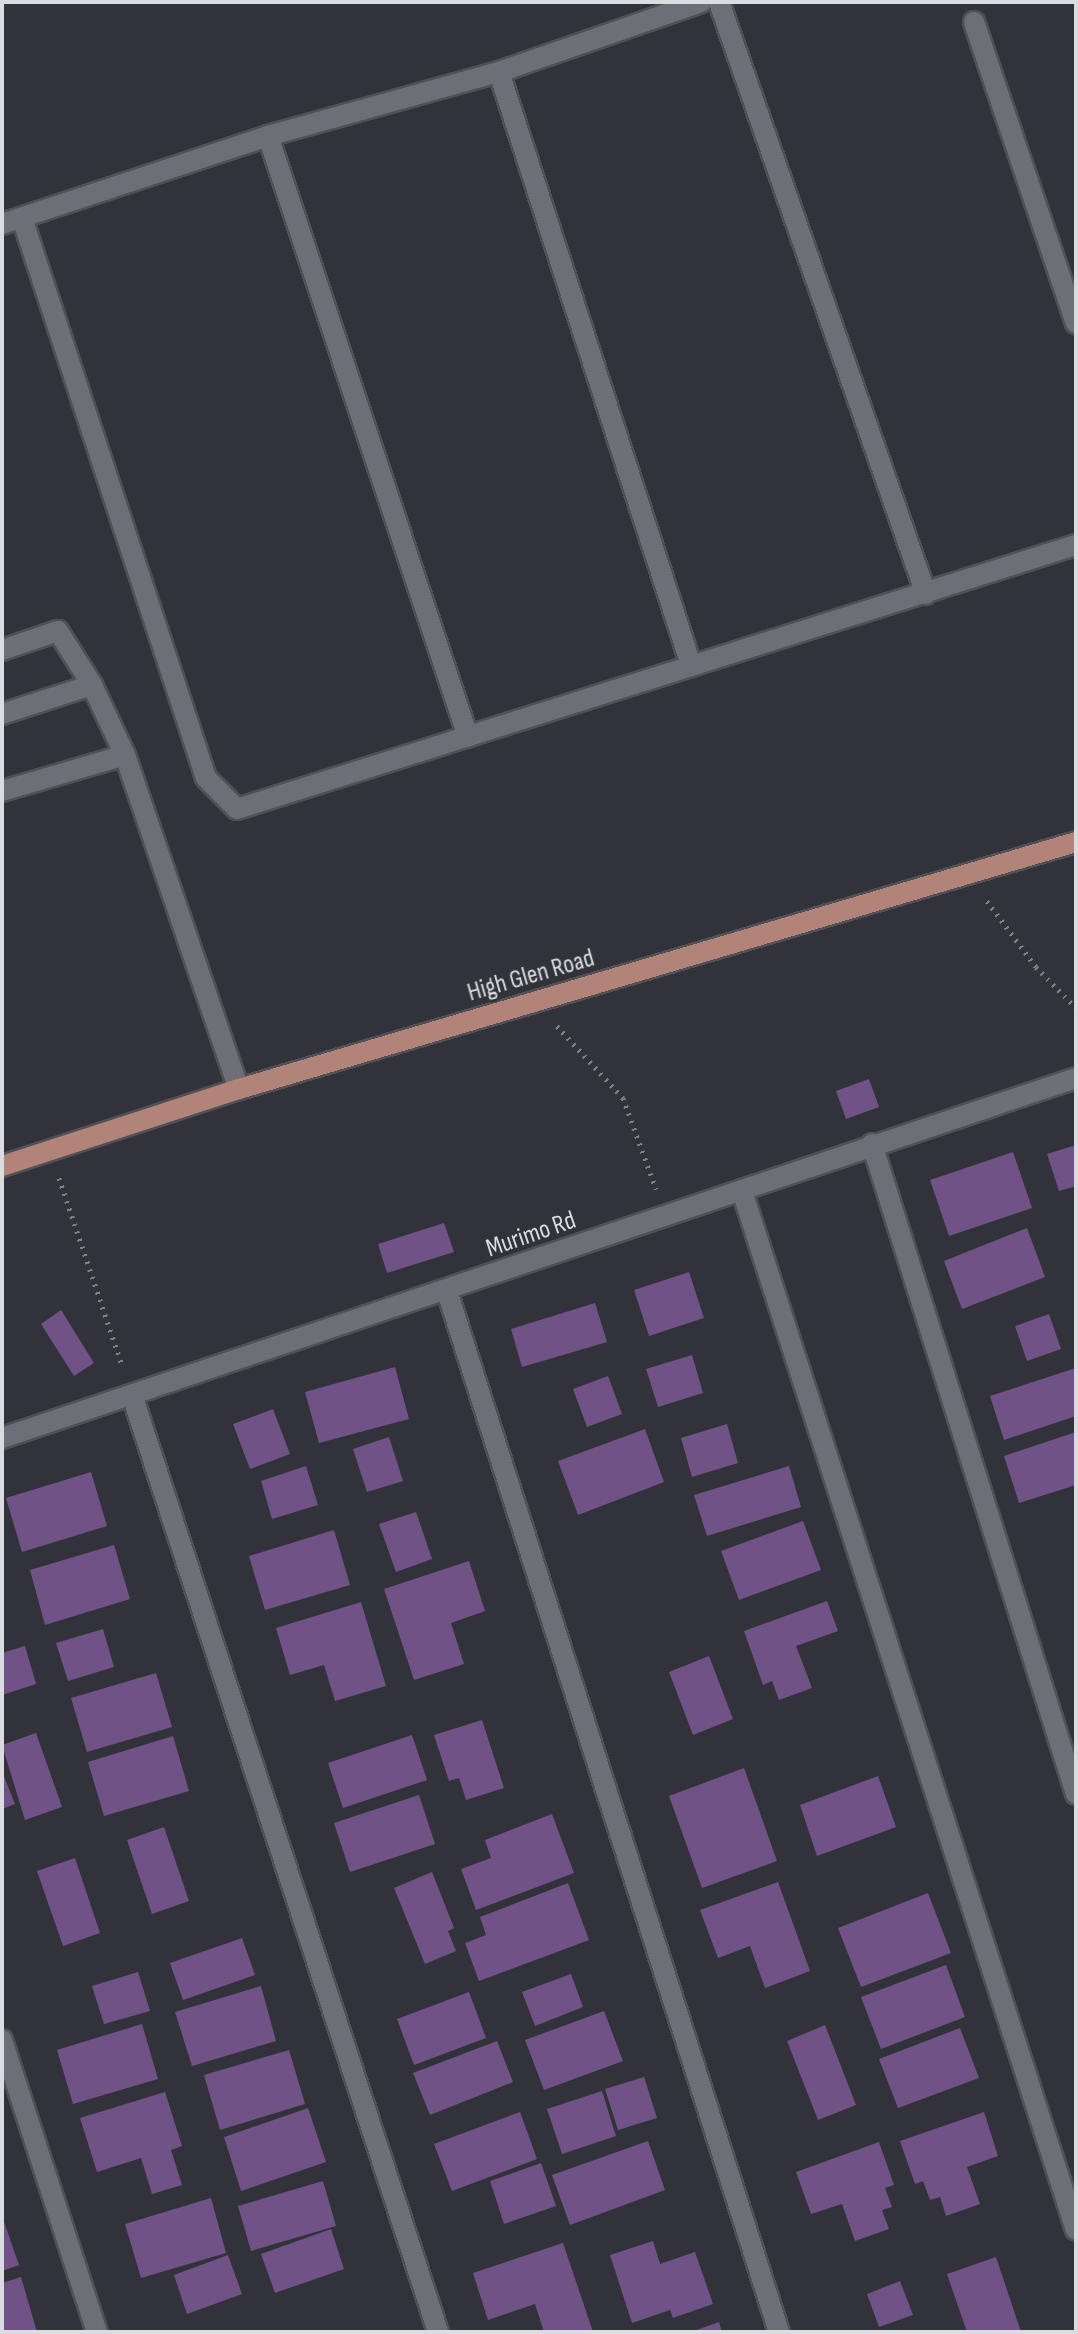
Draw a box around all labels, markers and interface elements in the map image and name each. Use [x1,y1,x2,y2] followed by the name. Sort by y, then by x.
[464,943,598,1009] street label: High Glen Road
[482,1205,580,1265] street label: Murimo Rd

